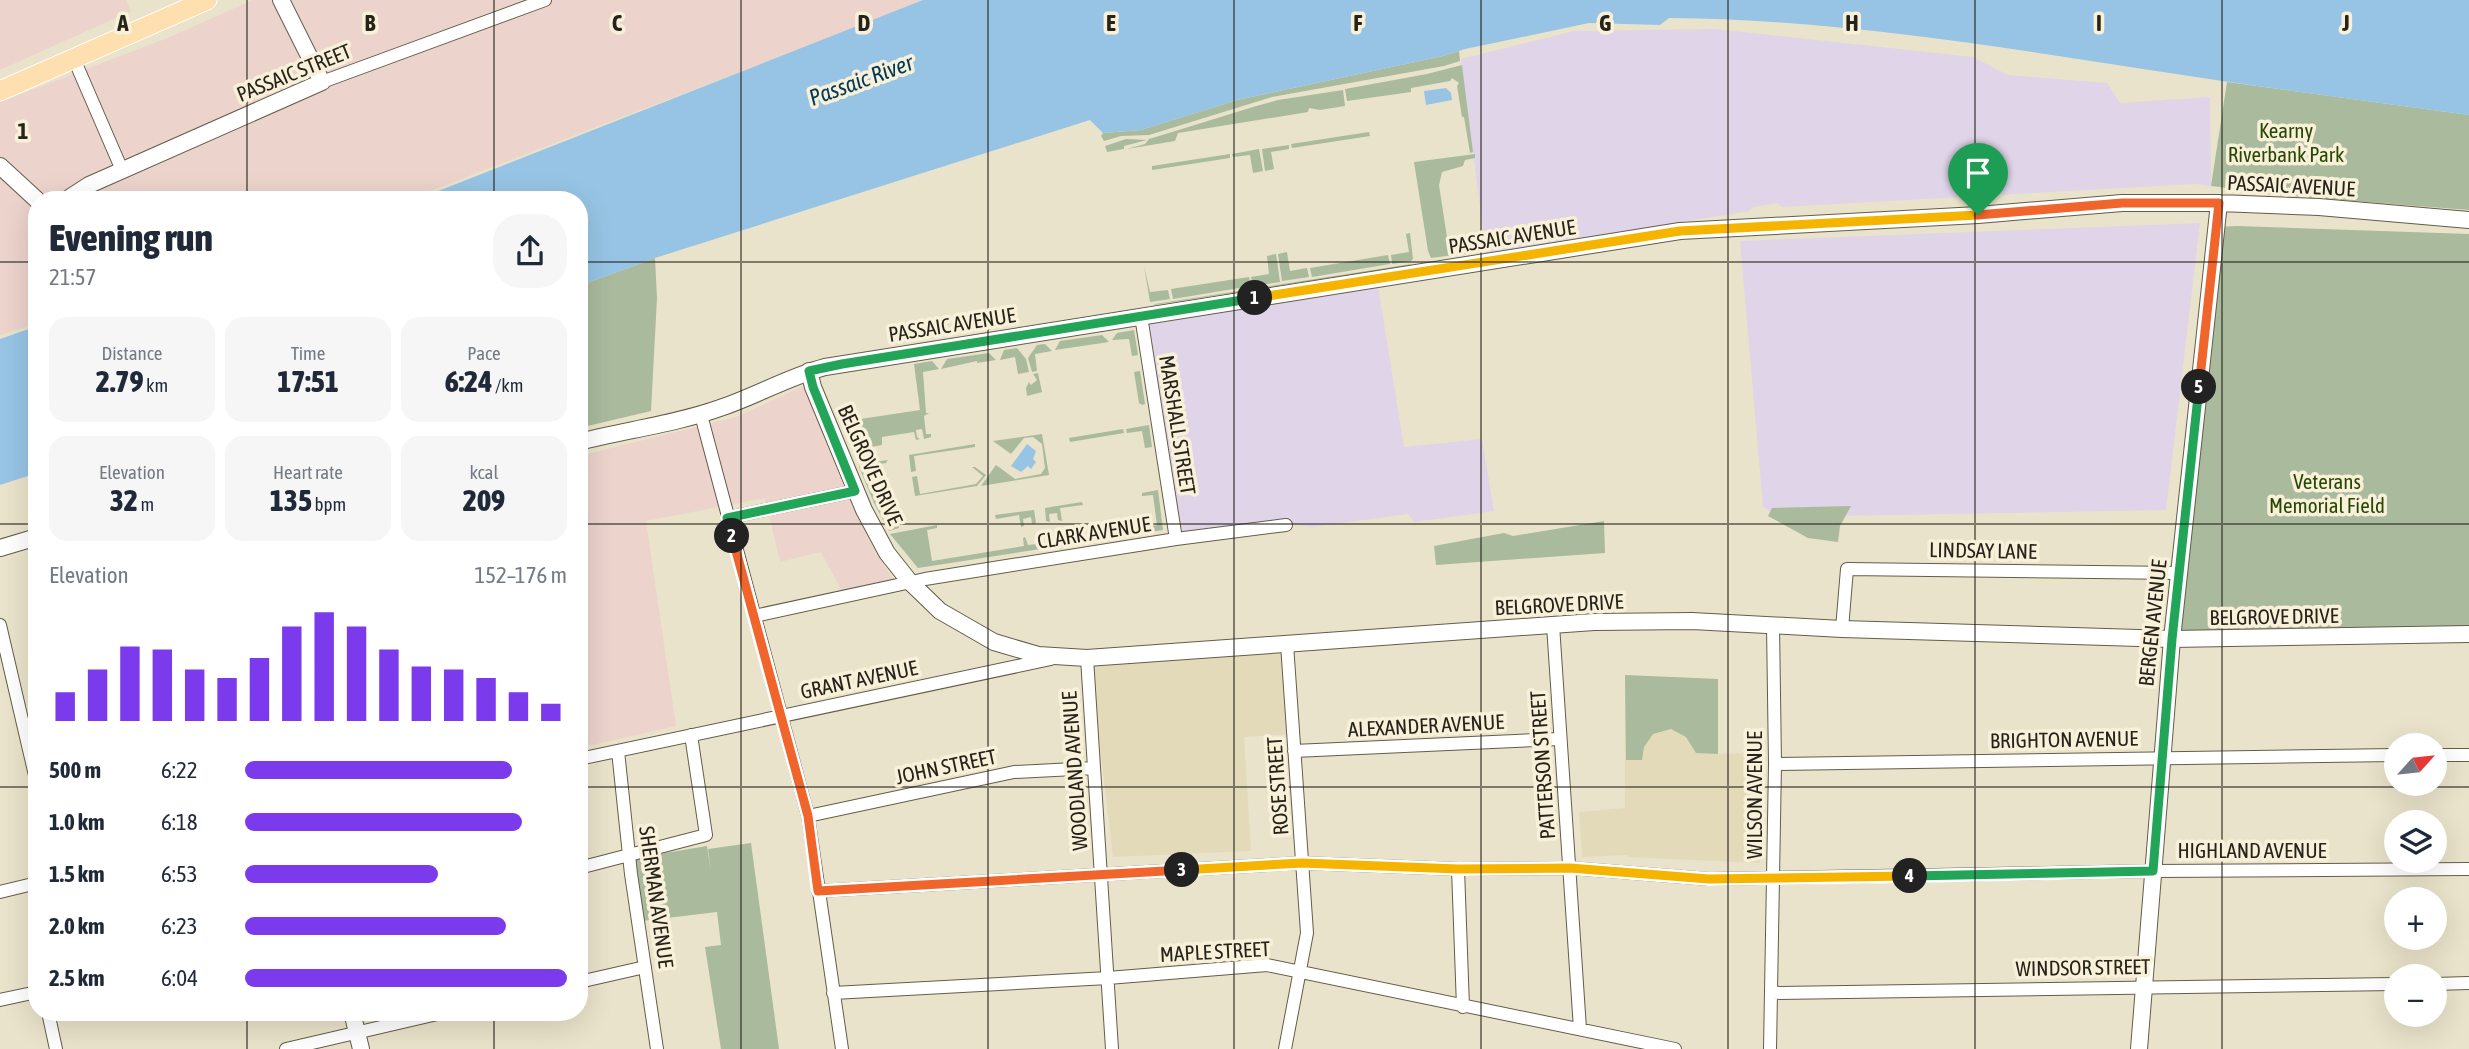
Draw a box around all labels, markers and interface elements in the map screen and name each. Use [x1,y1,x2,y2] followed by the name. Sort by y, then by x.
[116,10,129,36] text: A
[365,10,376,36] text: B
[612,10,623,36] text: C
[858,10,871,36] text: D
[1106,10,1116,36] text: E
[1353,10,1363,36] text: F
[1599,10,1611,36] text: G
[1845,10,1859,36] text: H
[2096,10,2102,36] text: I
[2341,10,2350,36] text: J
[233,38,354,106] street label: PASSAIC STREET
[805,49,918,111] water label: Passaic River
[18,118,29,144] text: 1
[2228,118,2344,166] park label: Kearny Riverbank Park
[1948,143,2008,215] pin
[1959,154,1997,192] icon: arrive
[2226,170,2356,200] street label: PASSAIC AVENUE
[493,214,567,288] button: share
[1447,214,1577,258] street label: PASSAIC AVENUE
[49,216,213,259] text: Evening run
[49,264,96,290] text: 21:57
[1238,280,1272,316] pin: 1
[1250,286,1259,308] text: 1
[887,302,1017,346] street label: PASSAIC AVENUE
[102,342,162,364] text: Distance
[291,342,325,364] text: Time
[467,342,501,364] text: Pace
[1155,353,1201,496] street label: MARSHALL STREET
[96,364,143,398] text: 2.79
[277,364,339,398] text: 17:51
[445,364,492,398] text: 6:24
[2182,370,2216,404] pin: 5
[143,374,168,396] text: km
[492,374,523,396] text: /km
[2194,375,2203,397] text: 5
[834,401,908,528] street label: BELGROVE DRIVE
[99,461,165,483] text: Elevation
[273,461,343,483] text: Heart rate
[470,461,498,483] text: kcal
[2269,469,2385,517] park label: Veterans Memorial Field
[110,483,138,517] text: 32
[270,483,312,517] text: 135
[463,483,505,517] text: 209
[138,493,154,515] text: m
[312,493,346,515] text: bpm
[1035,511,1152,553] street label: CLARK AVENUE
[714,518,750,554] pin: 2
[727,524,736,546] text: 2
[1929,537,2037,563] street label: LINDSAY LANE
[2133,558,2171,687] street label: BERGEN AVENUE
[49,562,129,588] text: Elevation
[474,562,567,588] text: 152–176 m
[1494,589,1624,619] street label: BELGROVE DRIVE
[2209,603,2339,629] street label: BELGROVE DRIVE
[798,655,920,703] street label: GRANT AVENUE
[1525,690,1559,840] street label: PATTERSON STREET
[1056,691,1092,852] street label: WOODLAND AVENUE
[1347,709,1505,741] street label: ALEXANDER AVENUE
[1990,726,2138,752] street label: BRIGHTON AVENUE
[1742,731,1766,859] street label: WILSON AVENUE
[2384,733,2446,796] north arrow
[2384,733,2447,1027] map controls
[1262,736,1292,836] street label: ROSE STREET
[893,744,998,788] street label: JOHN STREET
[49,757,101,783] text: 500 m
[161,757,198,783] text: 6:22
[49,809,105,835] text: 1.0 km
[161,809,198,835] text: 6:18
[2384,810,2447,873] button: layers
[635,824,679,969] street label: SHERMAN AVENUE
[2177,838,2327,862] street label: HIGHLAND AVENUE
[1164,852,1200,888] pin: 3
[1177,858,1186,880] text: 3
[1892,858,1927,894] pin: 4
[49,861,105,887] text: 1.5 km
[161,861,198,887] text: 6:53
[1905,864,1914,886] text: 4
[2384,887,2447,950] button: +
[49,913,105,939] text: 2.0 km
[161,913,198,939] text: 6:23
[1159,936,1271,966] street label: MAPLE STREET
[2015,954,2151,980] street label: WINDSOR STREET
[2384,964,2447,1027] button: −
[49,965,105,991] text: 2.5 km
[161,965,198,991] text: 6:04

